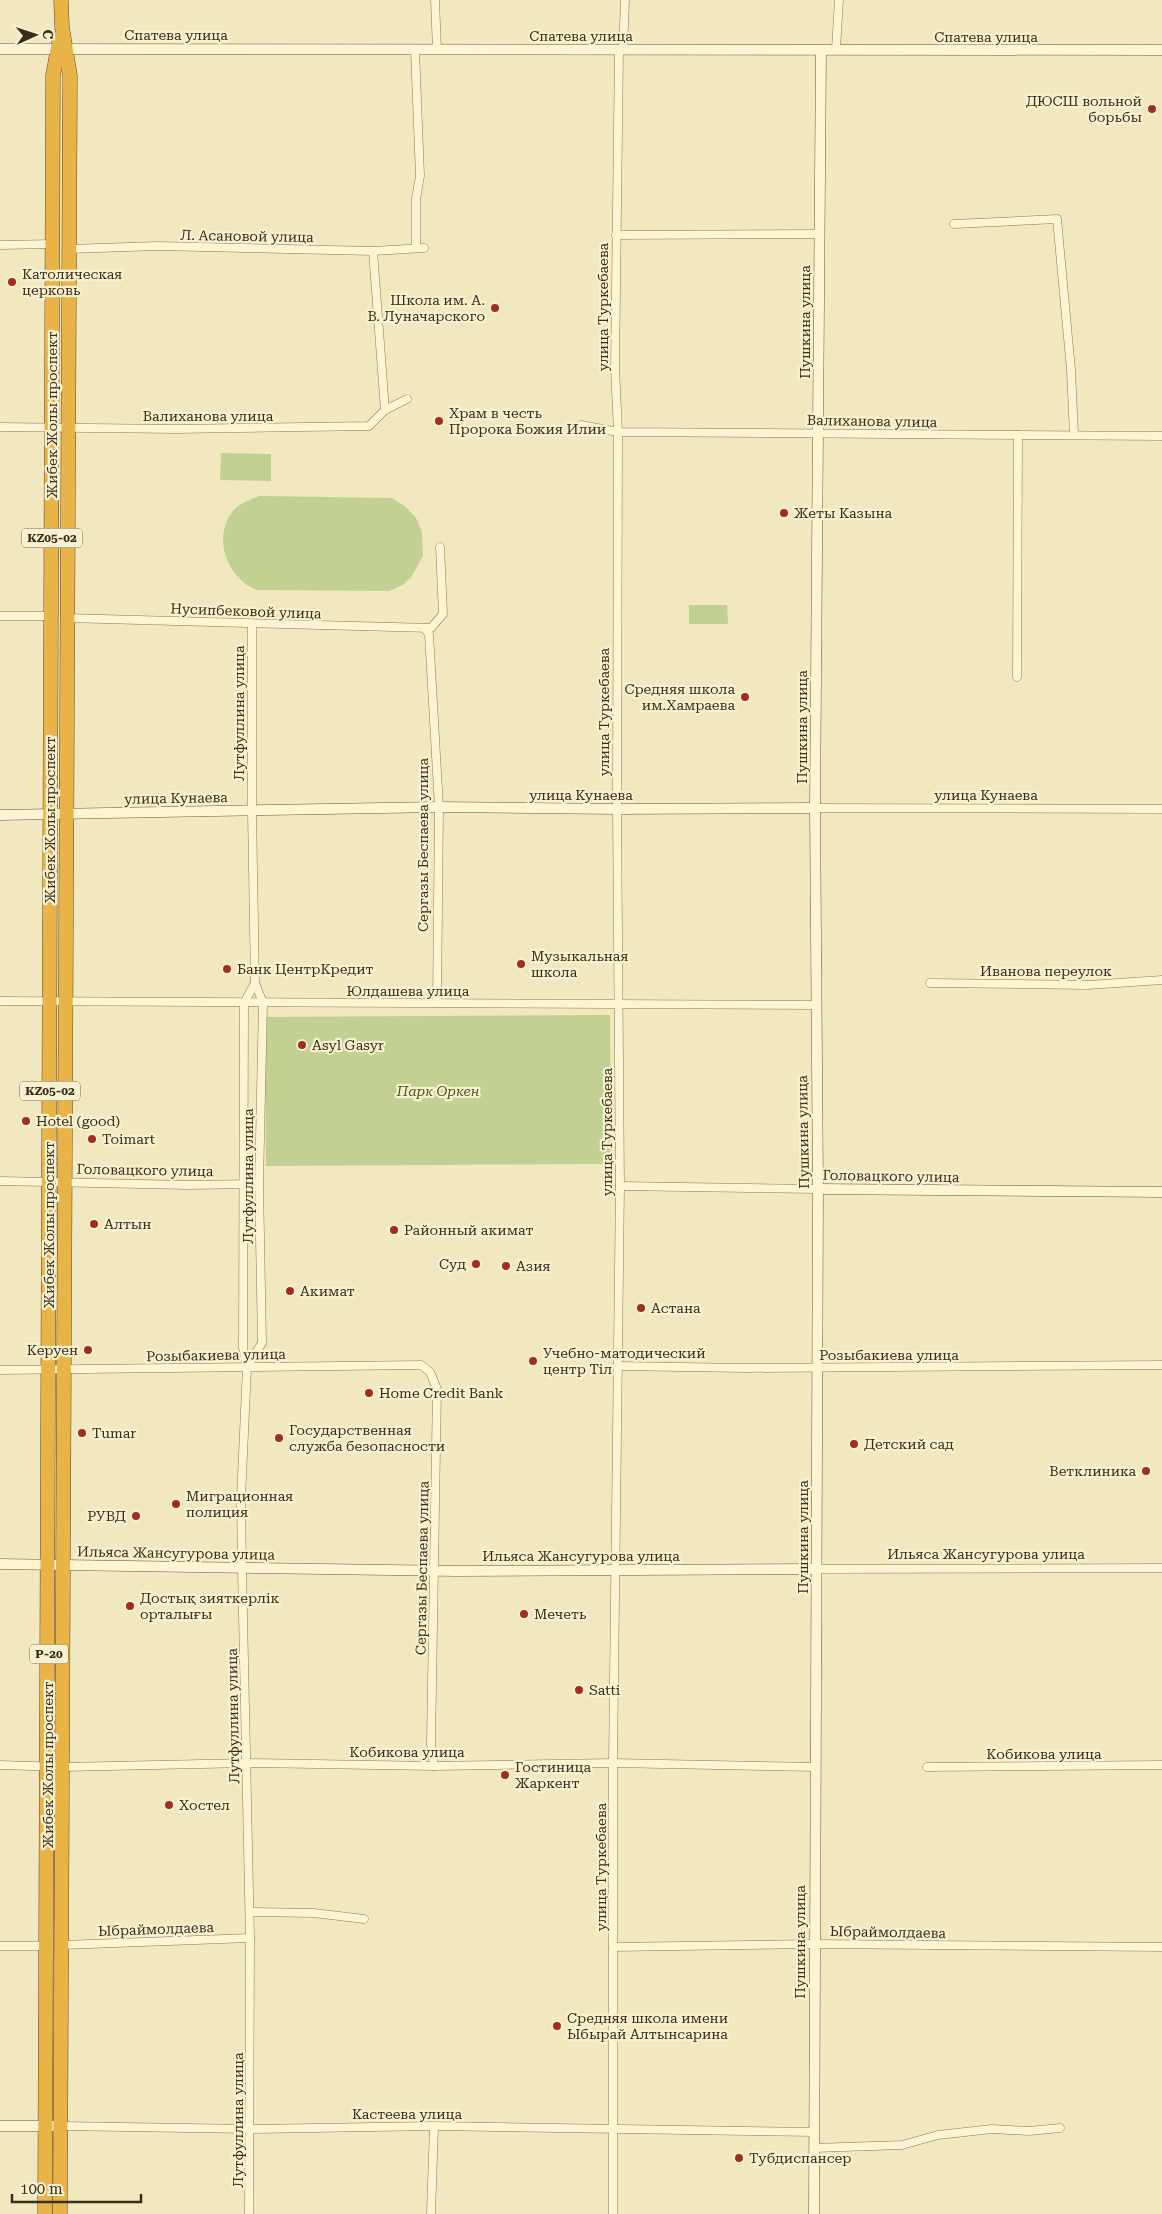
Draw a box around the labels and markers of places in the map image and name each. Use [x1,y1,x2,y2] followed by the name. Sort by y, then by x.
[1026,93,1142,125] place label: ДЮСШ вольной борьбы
[1146,103,1158,115] marker: ДЮСШ вольной борьбы
[22,266,122,298] place label: Католическая церковь
[6,276,18,288] marker: Католическая церковь
[367,292,485,324] place label: Школа им. А. В. Луначарского
[489,302,501,314] marker: Школа им. А. В. Луначарского
[449,405,606,437] place label: Храм в честь Пророка Божия Илии
[433,415,445,427] marker: Храм в честь Пророка Божия Илии
[794,505,893,521] place label: Жеты Казына
[778,507,790,519] marker: Жеты Казына
[624,681,735,713] place label: Средняя школа им.Хамраева
[739,691,751,703] marker: Средняя школа им.Хамраева
[531,948,628,980] place label: Музыкальная школа
[515,958,527,970] marker: Музыкальная школа
[237,961,374,977] place label: Банк ЦентрКредит
[221,963,233,975] marker: Банк ЦентрКредит
[312,1037,384,1053] place label: Asyl Gasyr
[296,1039,308,1051] marker: Asyl Gasyr
[36,1113,120,1129] place label: Hotel (good)
[20,1115,32,1127] marker: Hotel (good)
[102,1131,155,1147] place label: Toimart
[86,1133,98,1145] marker: Toimart
[104,1216,151,1232] place label: Алтын
[88,1218,100,1230] marker: Алтын
[404,1222,533,1238] place label: Районный акимат
[388,1224,400,1236] marker: Районный акимат
[439,1256,466,1272] place label: Суд
[470,1258,482,1270] marker: Суд
[516,1258,551,1274] place label: Азия
[500,1260,512,1272] marker: Азия
[300,1283,355,1299] place label: Акимат
[284,1285,296,1297] marker: Акимат
[651,1300,701,1316] place label: Астана
[635,1302,647,1314] marker: Астана
[27,1342,78,1358] place label: Керуен
[82,1344,94,1356] marker: Керуен
[543,1345,706,1377] place label: Учебно-матодический центр Тіл
[527,1355,539,1367] marker: Учебно-матодический центр Тіл
[379,1385,503,1401] place label: Home Credit Bank
[363,1387,375,1399] marker: Home Credit Bank
[289,1422,445,1454] place label: Государственная служба безопасности
[92,1425,136,1441] place label: Tumar
[76,1427,88,1439] marker: Tumar
[273,1432,285,1444] marker: Государственная служба безопасности
[864,1436,954,1452] place label: Детский сад
[848,1438,860,1450] marker: Детский сад
[1049,1463,1136,1479] place label: Ветклиника
[1140,1465,1152,1477] marker: Ветклиника
[186,1488,293,1520] place label: Миграционная полиция
[170,1498,182,1510] marker: Миграционная полиция
[87,1508,126,1524] place label: РУВД
[130,1510,142,1522] marker: РУВД
[140,1590,279,1622] place label: Достық зияткерлік орталығы
[124,1600,136,1612] marker: Достық зияткерлік орталығы
[534,1606,587,1622] place label: Мечеть
[518,1608,530,1620] marker: Мечеть
[589,1682,621,1698] place label: Satti
[573,1684,585,1696] marker: Satti
[515,1759,592,1791] place label: Гостиница Жаркент
[499,1769,511,1781] marker: Гостиница Жаркент
[179,1797,230,1813] place label: Хостел
[163,1799,175,1811] marker: Хостел
[567,2010,728,2042] place label: Средняя школа имени Ыбырай Алтынсарина
[551,2020,563,2032] marker: Средняя школа имени Ыбырай Алтынсарина
[749,2150,851,2166] place label: Тубдиспансер
[733,2152,745,2164] marker: Тубдиспансер

